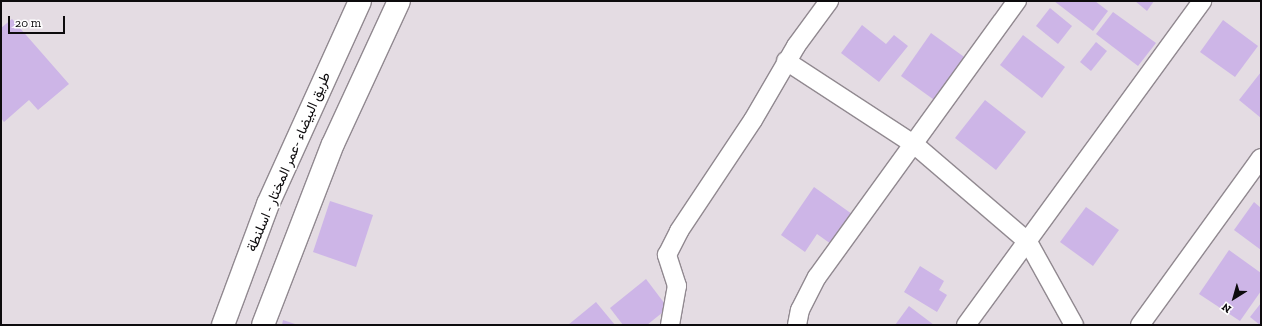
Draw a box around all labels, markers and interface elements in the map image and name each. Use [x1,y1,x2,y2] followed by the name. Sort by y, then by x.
[10,8,67,34] scale bar
[15,16,41,30] text: 20 m
[243,70,335,254] street label: طريق البيضاء -عمر المختار - اسلنطة
[1214,278,1254,318] north arrow
[1219,300,1234,316] text: N

